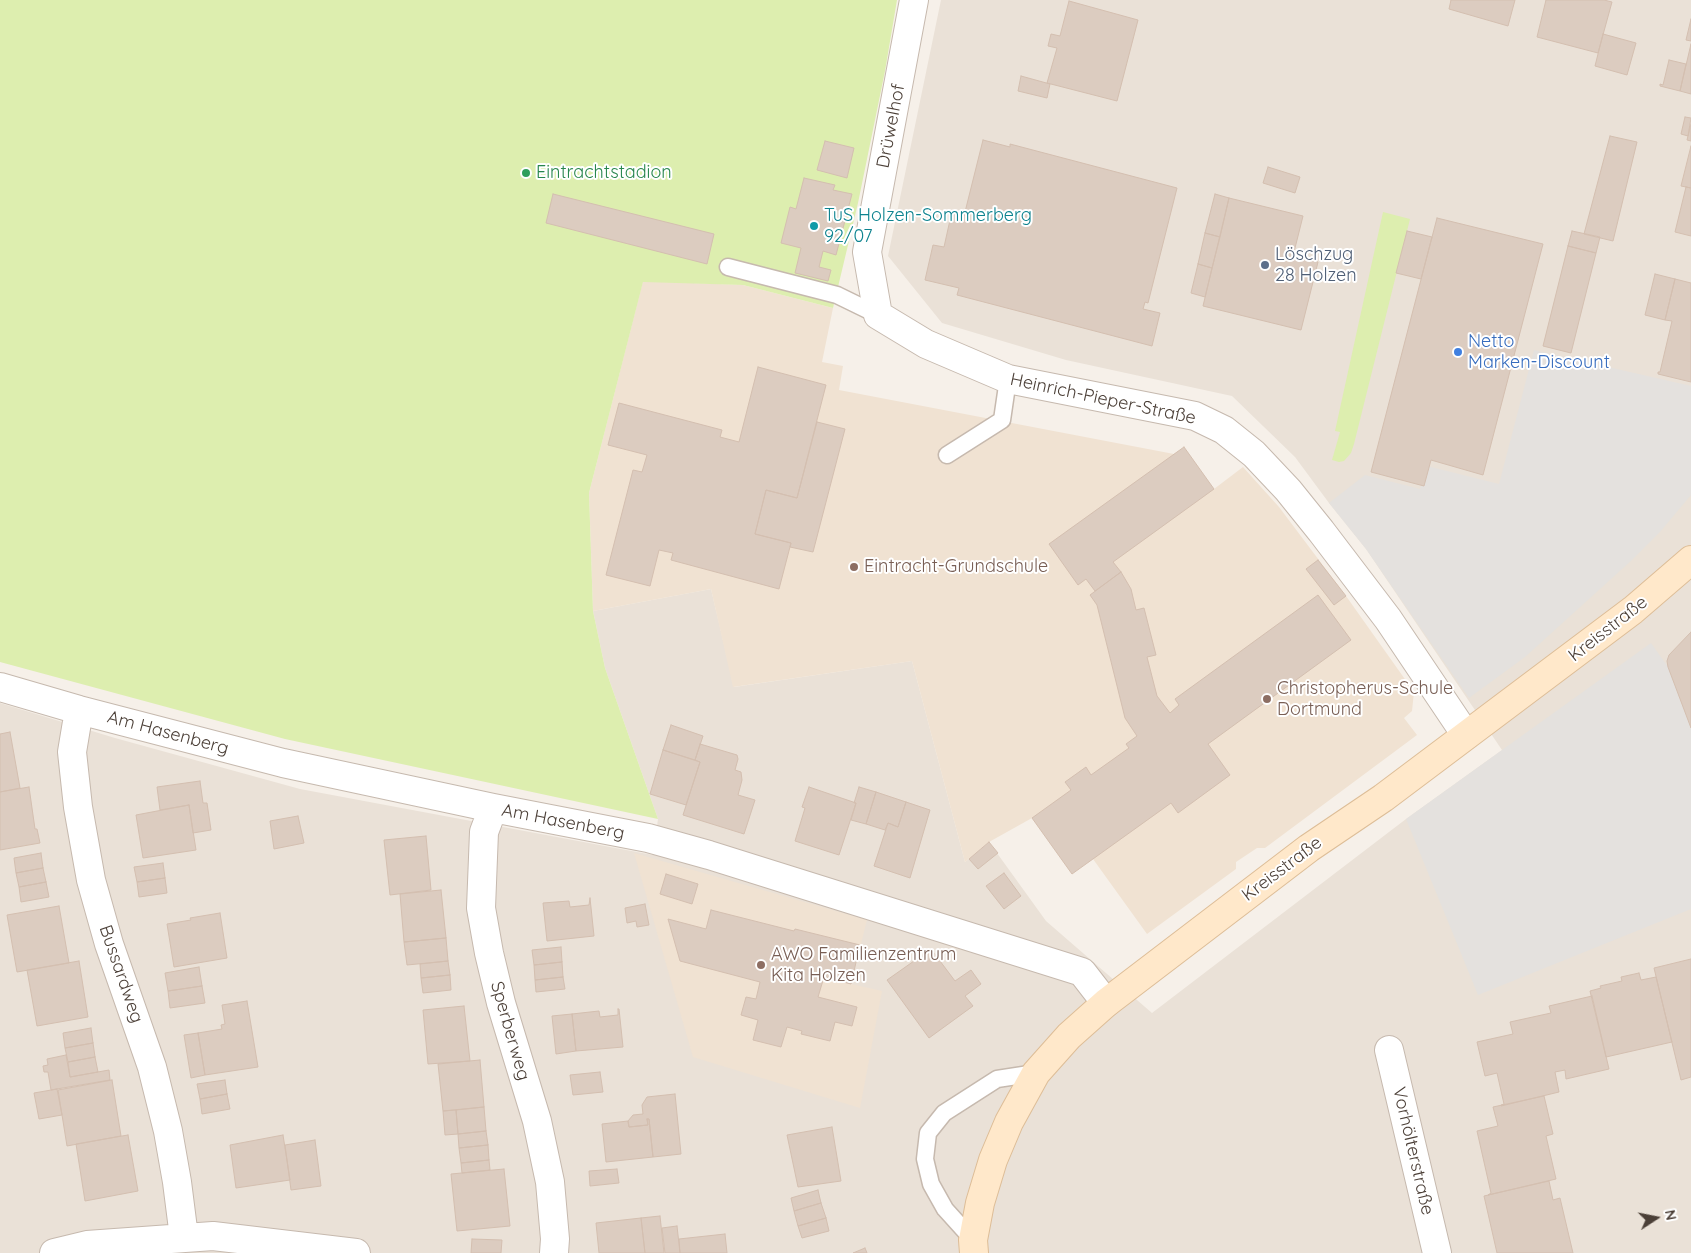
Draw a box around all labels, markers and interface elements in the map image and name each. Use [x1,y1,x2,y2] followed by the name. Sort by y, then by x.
[872,82,910,170] street label: Drüwelhof
[536,162,672,184] place label: Eintrachtstadion
[520,167,532,179] marker: Eintrachtstadion
[824,205,1032,248] place label: TuS Holzen-Sommerberg 92/07
[808,220,820,232] marker: TuS Holzen-Sommerberg 92/07
[1275,244,1357,286] place label: Löschzug 28 Holzen
[1259,259,1271,271] marker: Löschzug 28 Holzen
[1468,331,1610,374] place label: Netto Marken-Discount
[1452,346,1464,358] marker: Netto Marken-Discount
[1008,369,1198,429] street label: Heinrich-Pieper-Straße
[864,556,1048,578] place label: Eintracht-Grundschule
[848,561,860,573] marker: Eintracht-Grundschule
[1564,591,1652,667] street label: Kreisstraße
[1277,678,1453,721] place label: Christopherus-Schule Dortmund
[1261,693,1273,705] marker: Christopherus-Schule Dortmund
[105,706,231,760] street label: Am Hasenberg
[500,799,626,845] street label: Am Hasenberg
[1238,832,1326,906] street label: Kreisstraße
[94,922,148,1026] street label: Bussardweg
[771,944,957,986] place label: AWO Familienzentrum Kita Holzen
[755,959,767,971] marker: AWO Familienzentrum Kita Holzen
[486,979,534,1083] street label: Sperberweg
[1388,1085,1438,1217] street label: Vorhölterstraße
[1631,1193,1681,1243] north arrow
[1661,1208,1681,1222] text: N

